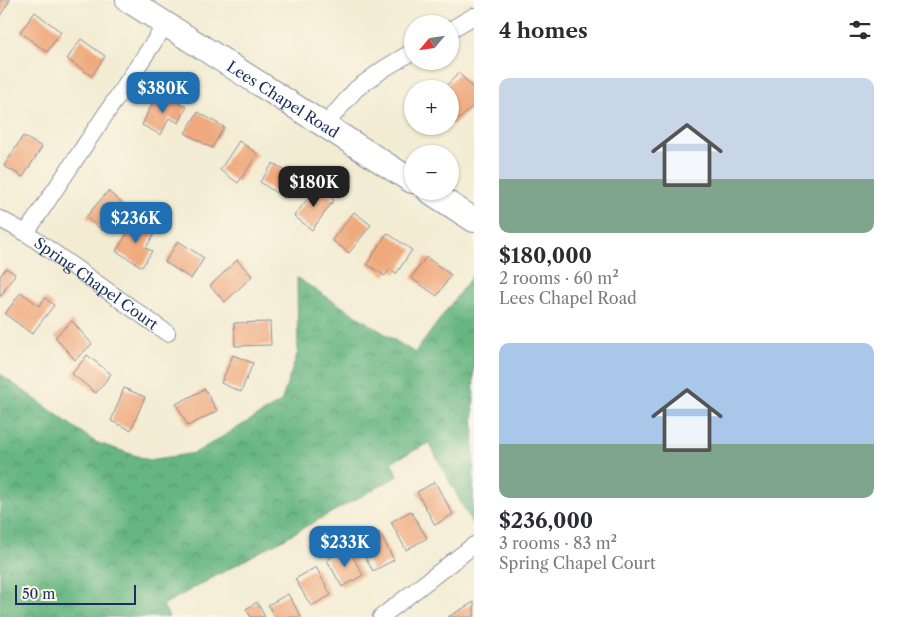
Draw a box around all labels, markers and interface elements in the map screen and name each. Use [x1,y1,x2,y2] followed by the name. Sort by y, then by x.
[404,15,459,70] north arrow
[404,15,459,200] map controls
[846,16,874,44] icon: filters
[499,18,588,43] text: 4 homes
[224,56,343,142] street label: Lees Chapel Road
[128,72,198,114] pin: $380K
[138,78,188,98] text: $380K
[404,80,459,135] button: +
[642,110,732,200] icon: home
[404,145,459,200] button: −
[279,166,349,208] pin: $180K
[290,172,338,192] text: $180K
[101,202,171,244] pin: $236K
[111,208,161,228] text: $236K
[31,233,163,334] street label: Spring Chapel Court
[499,243,592,268] text: $180,000
[499,268,619,288] text: 2 rooms · 60 m²
[499,288,637,308] text: Lees Chapel Road
[642,375,732,465] icon: home
[499,508,593,533] text: $236,000
[310,526,380,568] pin: $233K
[320,532,370,552] text: $233K
[499,533,617,553] text: 3 rooms · 83 m²
[499,553,656,573] text: Spring Chapel Court
[15,582,136,605] scale bar
[22,585,55,603] text: 50 m

